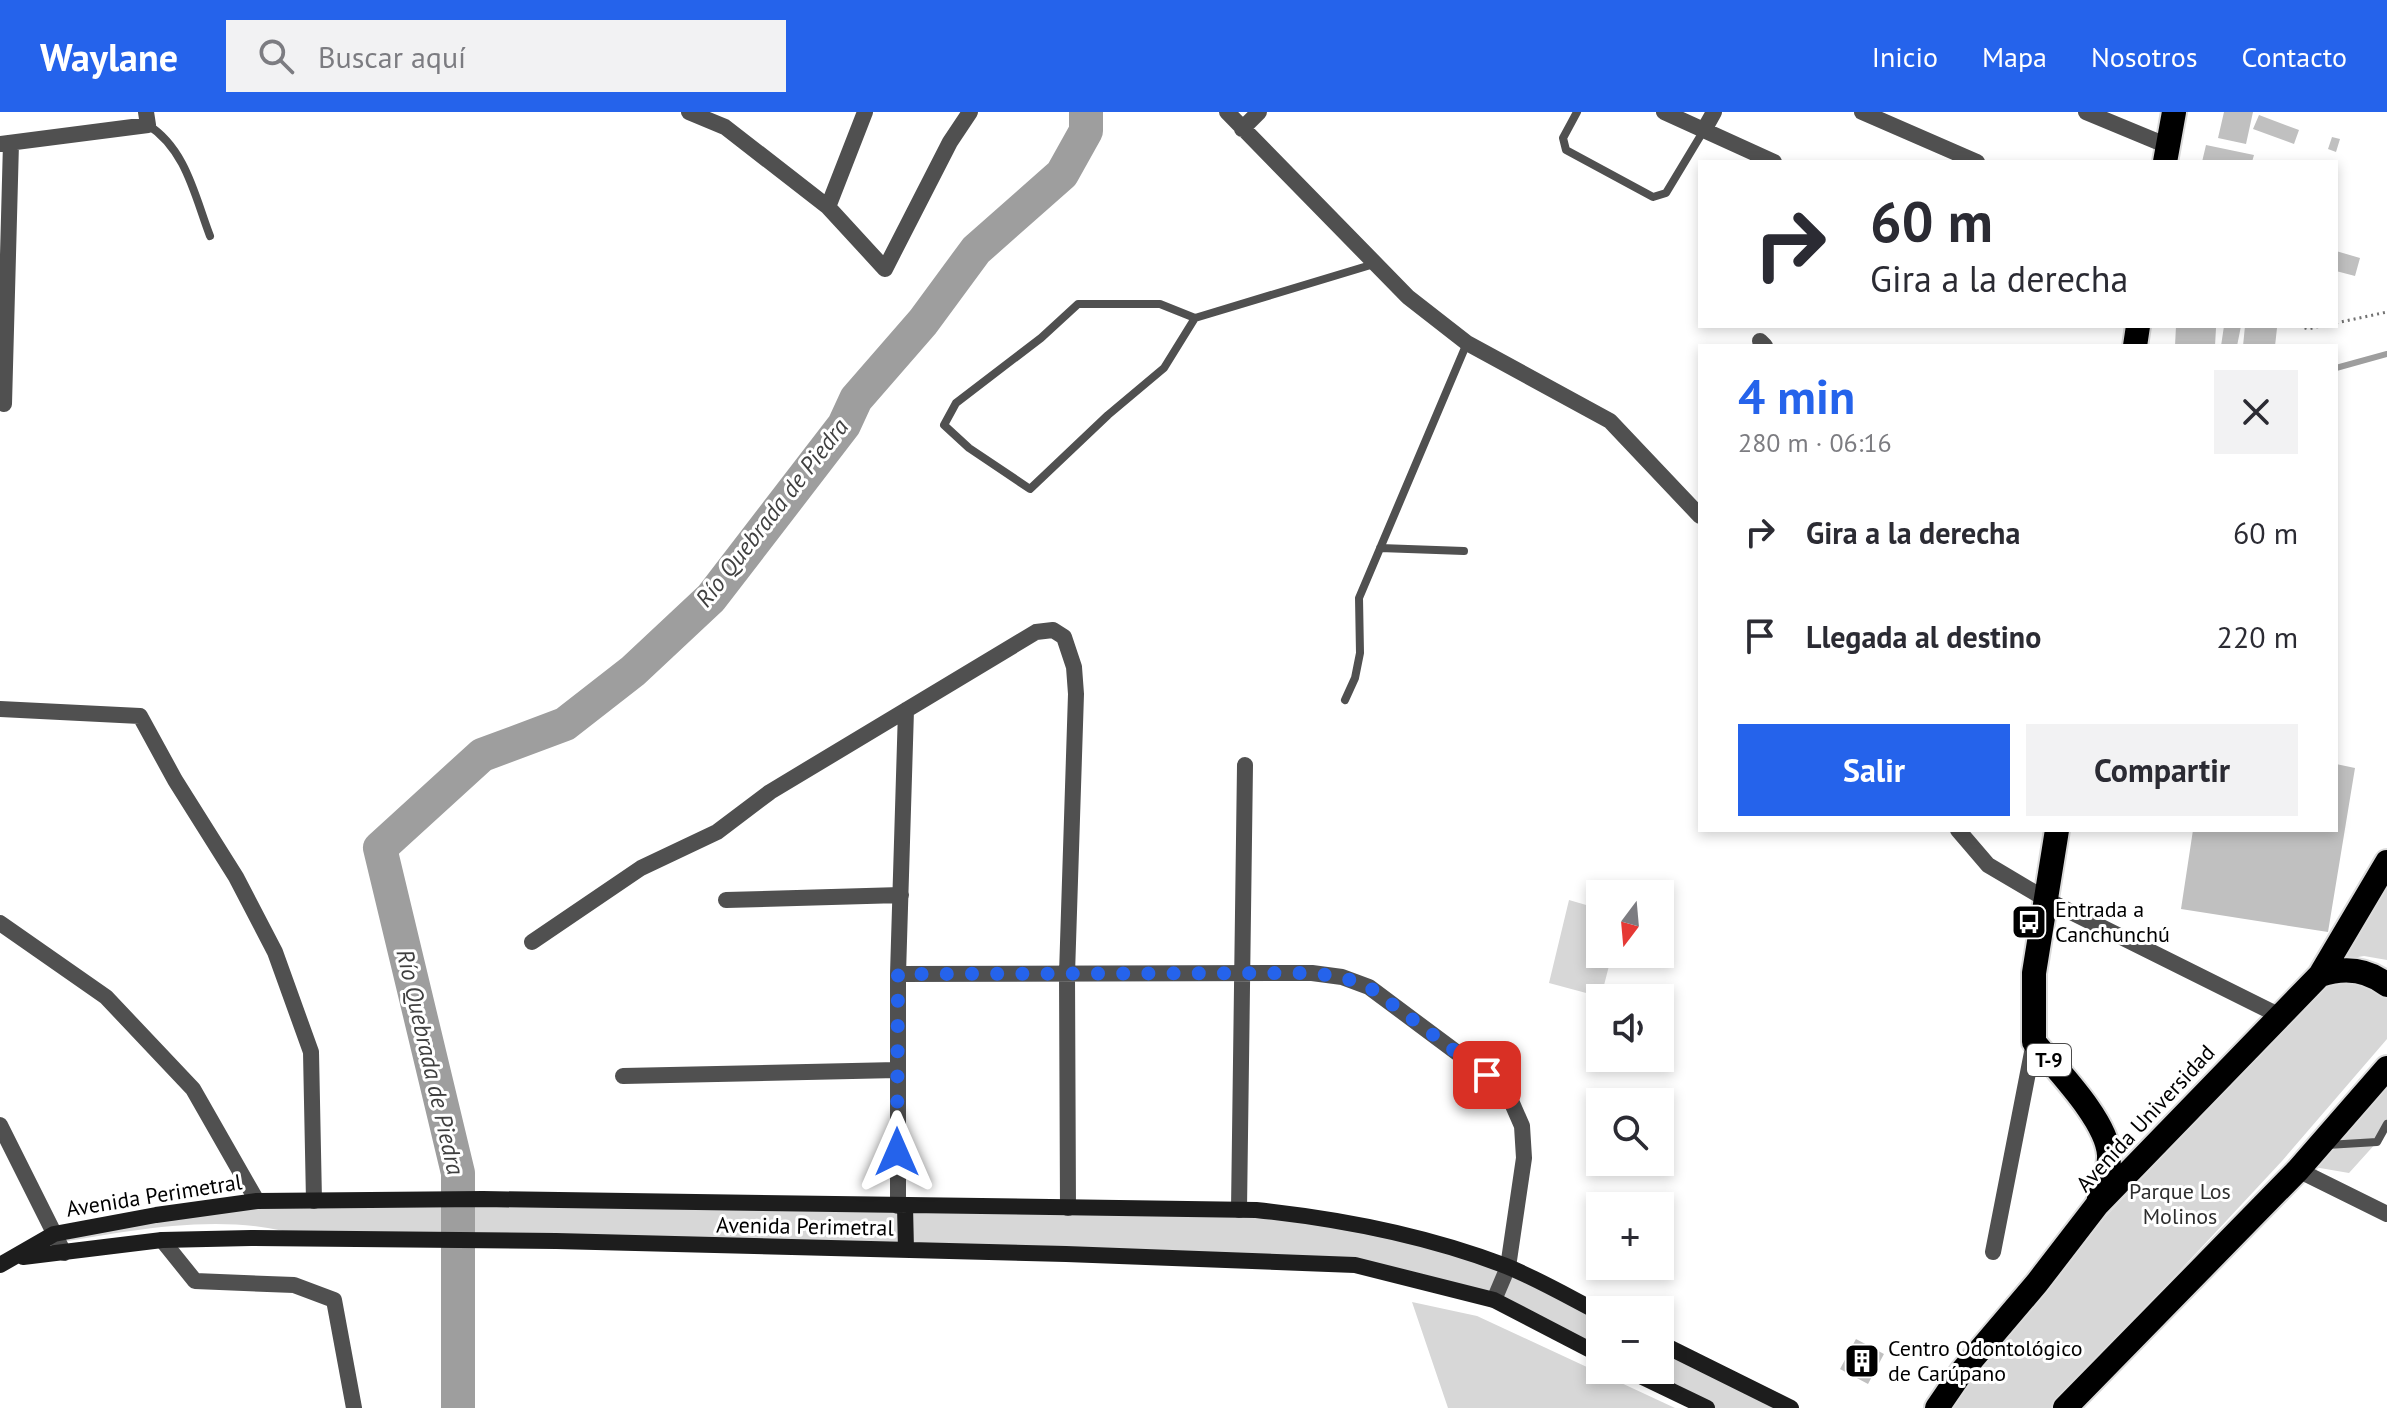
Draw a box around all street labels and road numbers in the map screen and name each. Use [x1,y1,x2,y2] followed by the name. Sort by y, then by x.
[2070,1039,2220,1197] street label: Avenida Universidad
[2027,1044,2071,1076] road number: T-9
[64,1167,244,1223] street label: Avenida Perimetral
[716,1210,895,1242] street label: Avenida Perimetral

